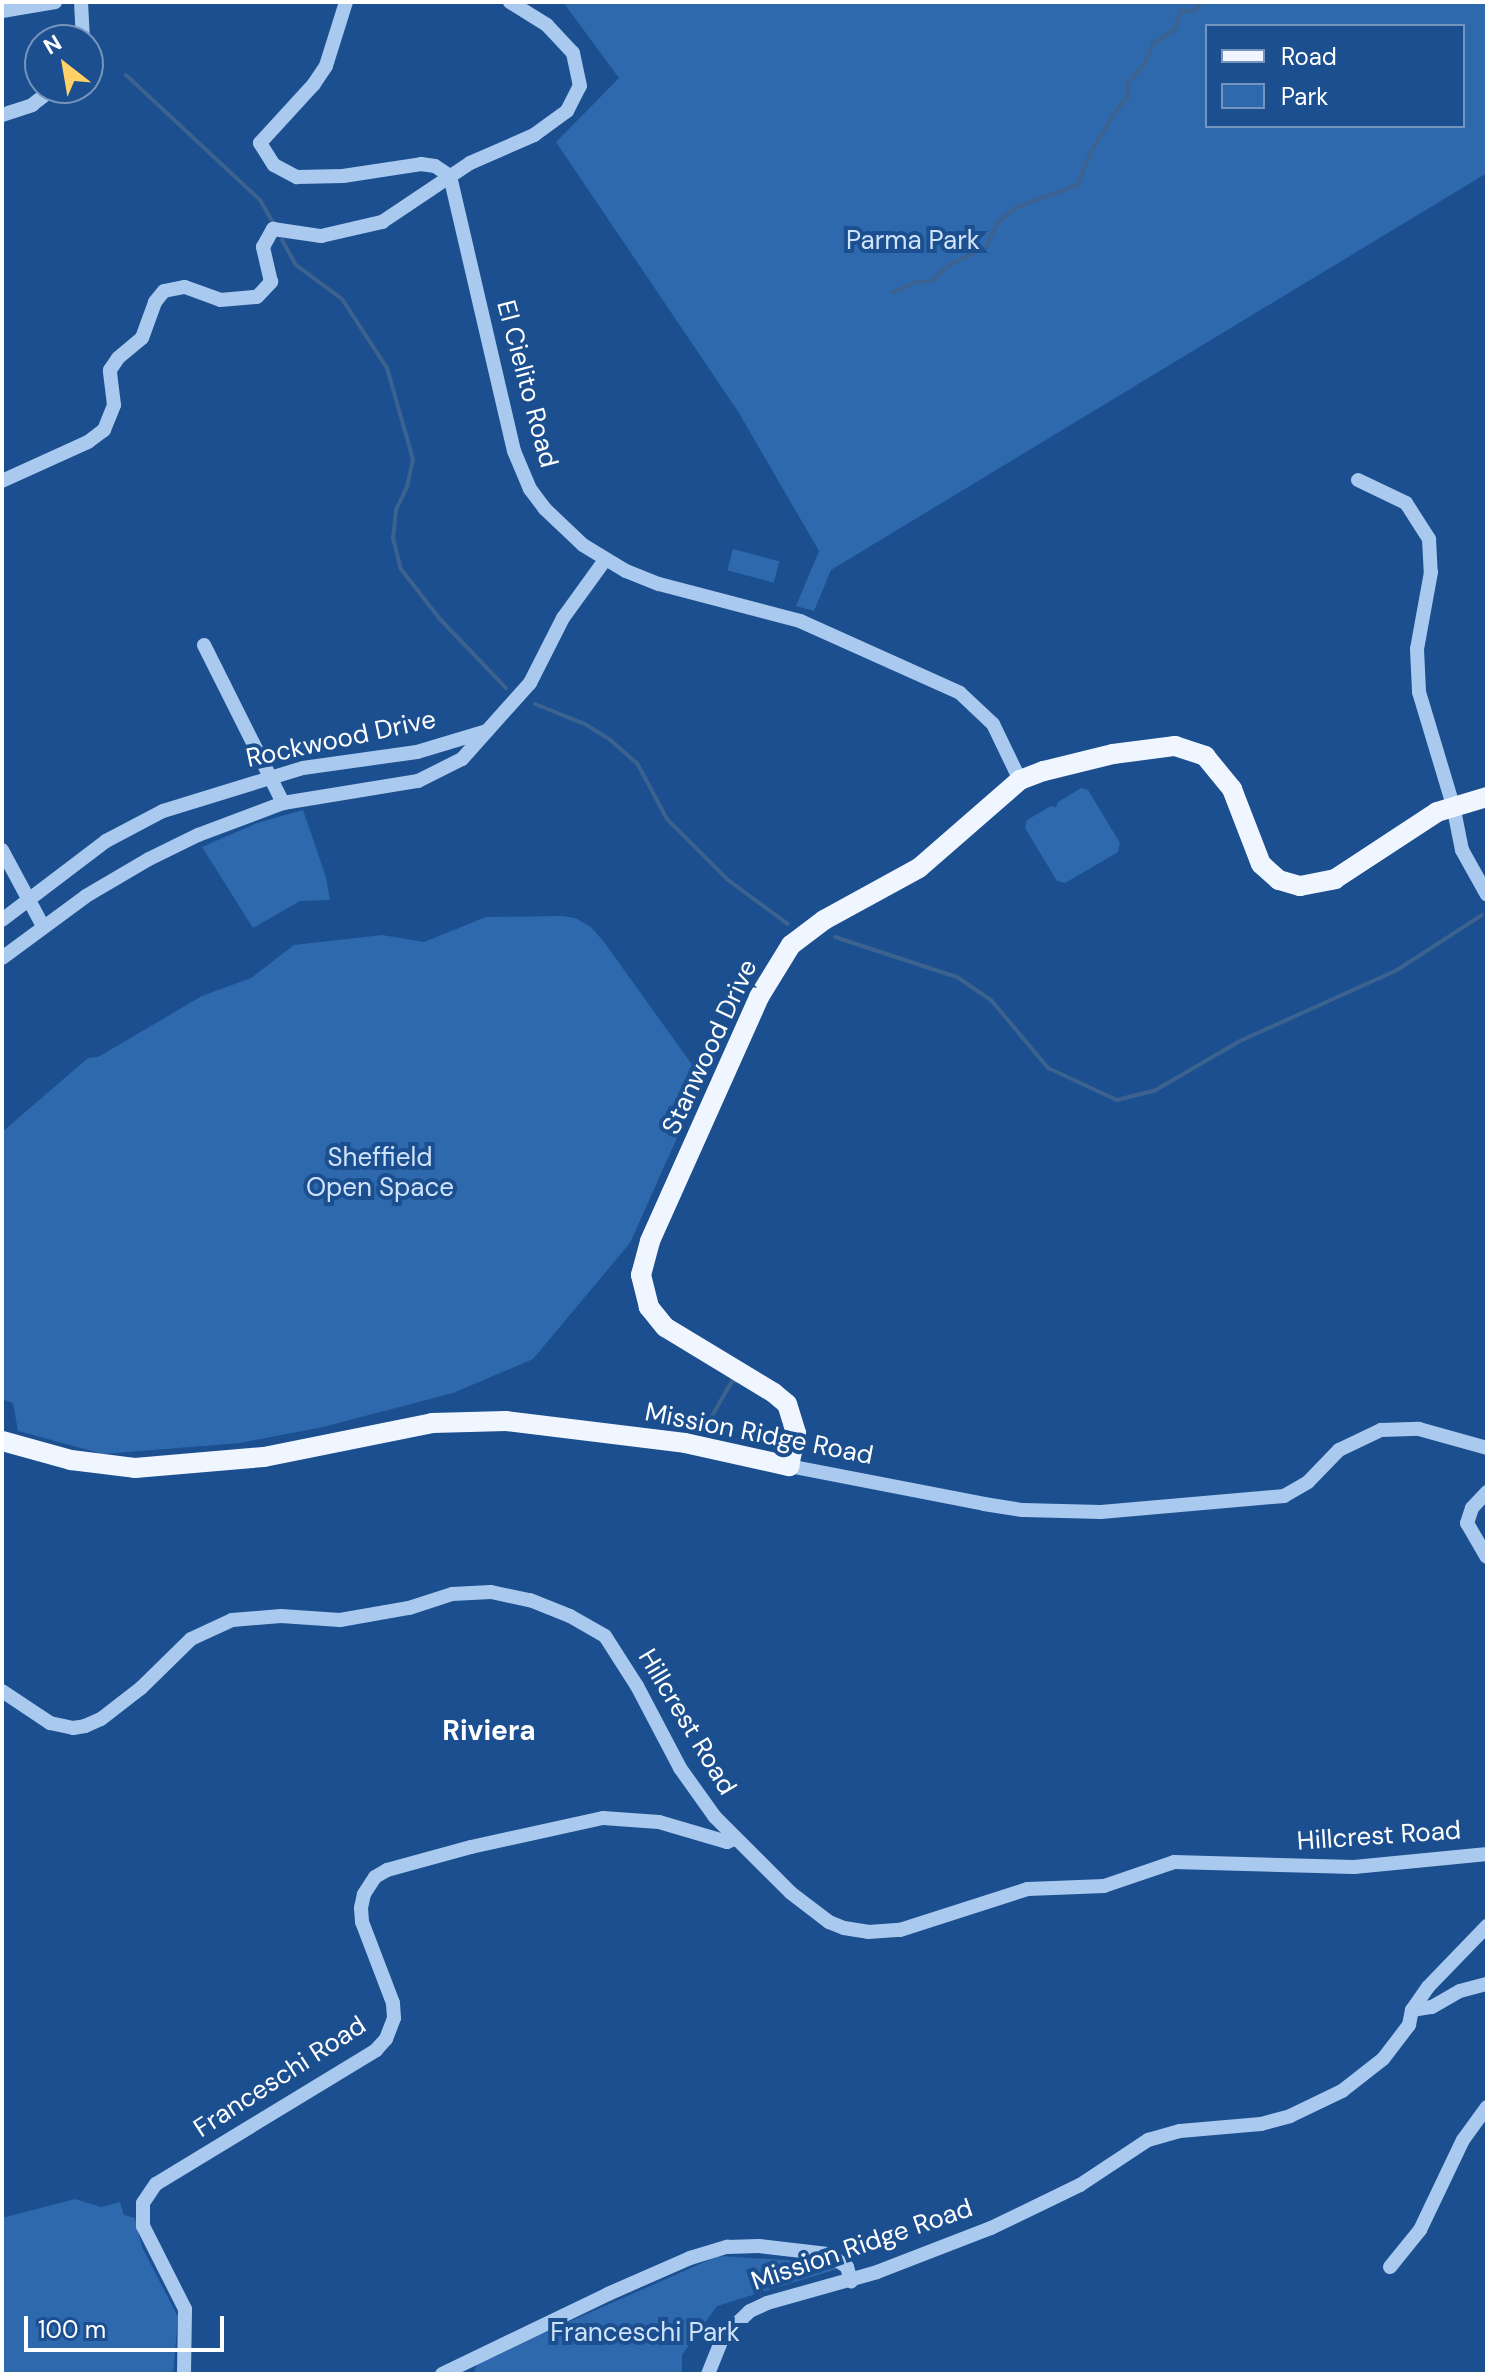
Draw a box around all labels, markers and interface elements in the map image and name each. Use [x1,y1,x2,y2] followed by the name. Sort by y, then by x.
[24,24,104,104] north arrow
[1205,24,1465,128] legend
[38,28,67,61] text: N
[1281,41,1337,72] text: Road
[1281,81,1328,112] text: Park
[846,225,980,257] park label: Parma Park
[490,297,564,471] street label: El Cielito Road
[243,704,439,774] street label: Rockwood Drive
[656,955,764,1139] street label: Stanwood Drive
[306,1142,454,1204] park label: Sheffield Open Space
[642,1397,876,1471] street label: Mission Ridge Road
[631,1643,743,1801] street label: Hillcrest Road
[442,1714,536,1748] district label: Riviera
[1296,1815,1462,1857] street label: Hillcrest Road
[188,2010,372,2144] street label: Franceschi Road
[747,2193,977,2297] street label: Mission Ridge Road
[28,2300,228,2350] scale bar
[38,2314,106,2345] text: 100 m
[550,2317,740,2349] park label: Franceschi Park

